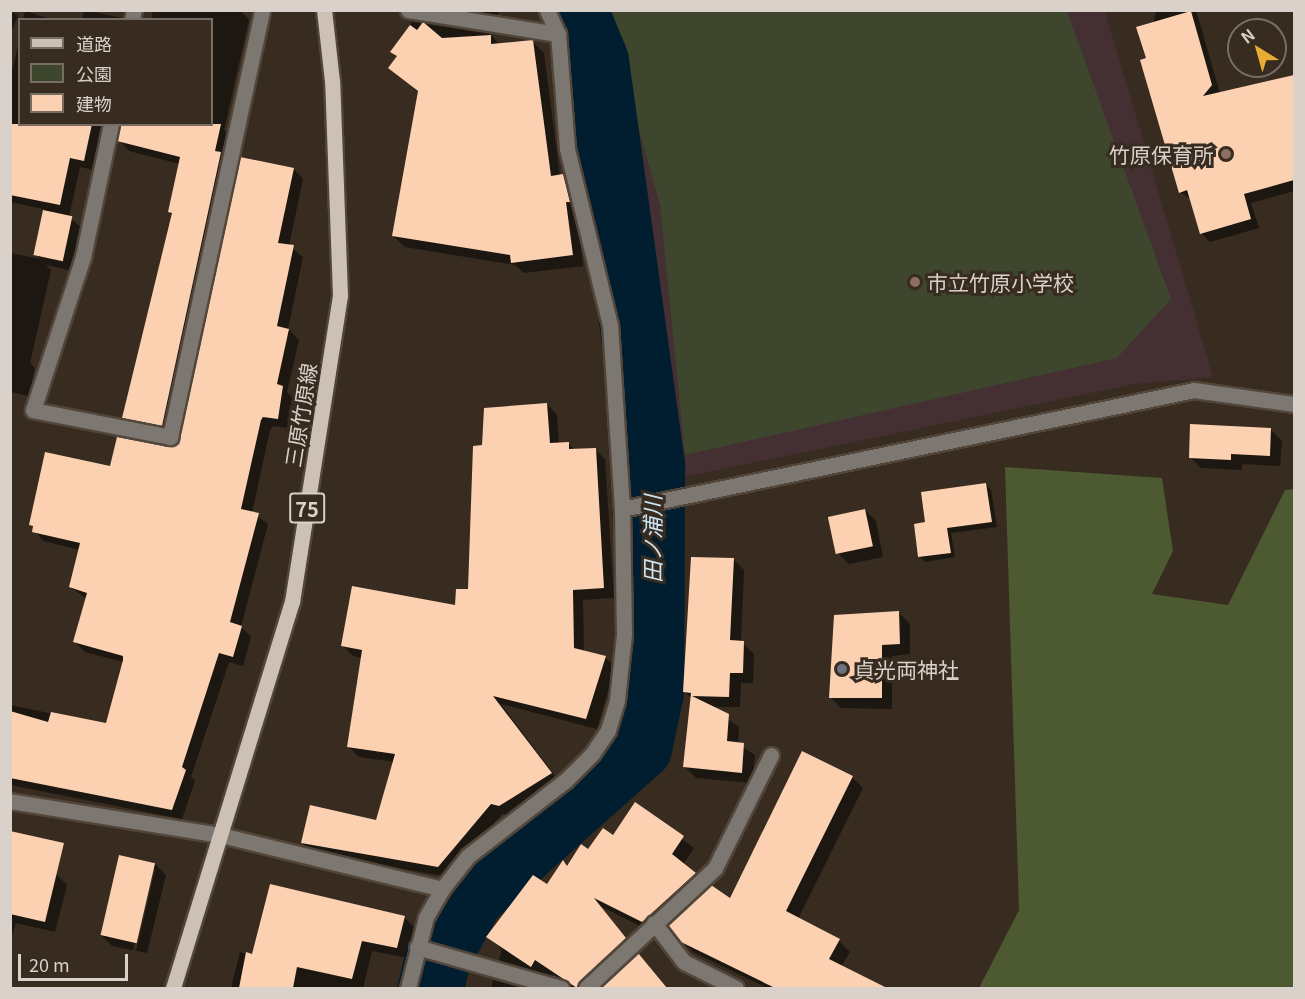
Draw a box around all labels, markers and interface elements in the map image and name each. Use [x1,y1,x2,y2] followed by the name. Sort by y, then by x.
[18,18,213,126] legend
[1227,18,1287,78] north arrow
[1235,22,1259,48] text: N
[76,30,112,56] text: 道路
[76,60,112,86] text: 公園
[76,90,112,116] text: 建物
[1109,141,1214,167] place label: 竹原保育所
[1219,147,1233,161] marker: 竹原保育所
[927,269,1074,295] place label: 市立竹原小学校
[908,275,922,289] marker: 市立竹原小学校
[279,361,321,469] street label: 三原竹原線
[289,491,325,525] road number: 75
[639,495,665,583] water label: 田ノ浦川
[854,656,959,682] place label: 貞光両神社
[835,662,849,676] marker: 貞光両神社
[21,942,130,980] scale bar
[29,951,70,977] text: 20 m

